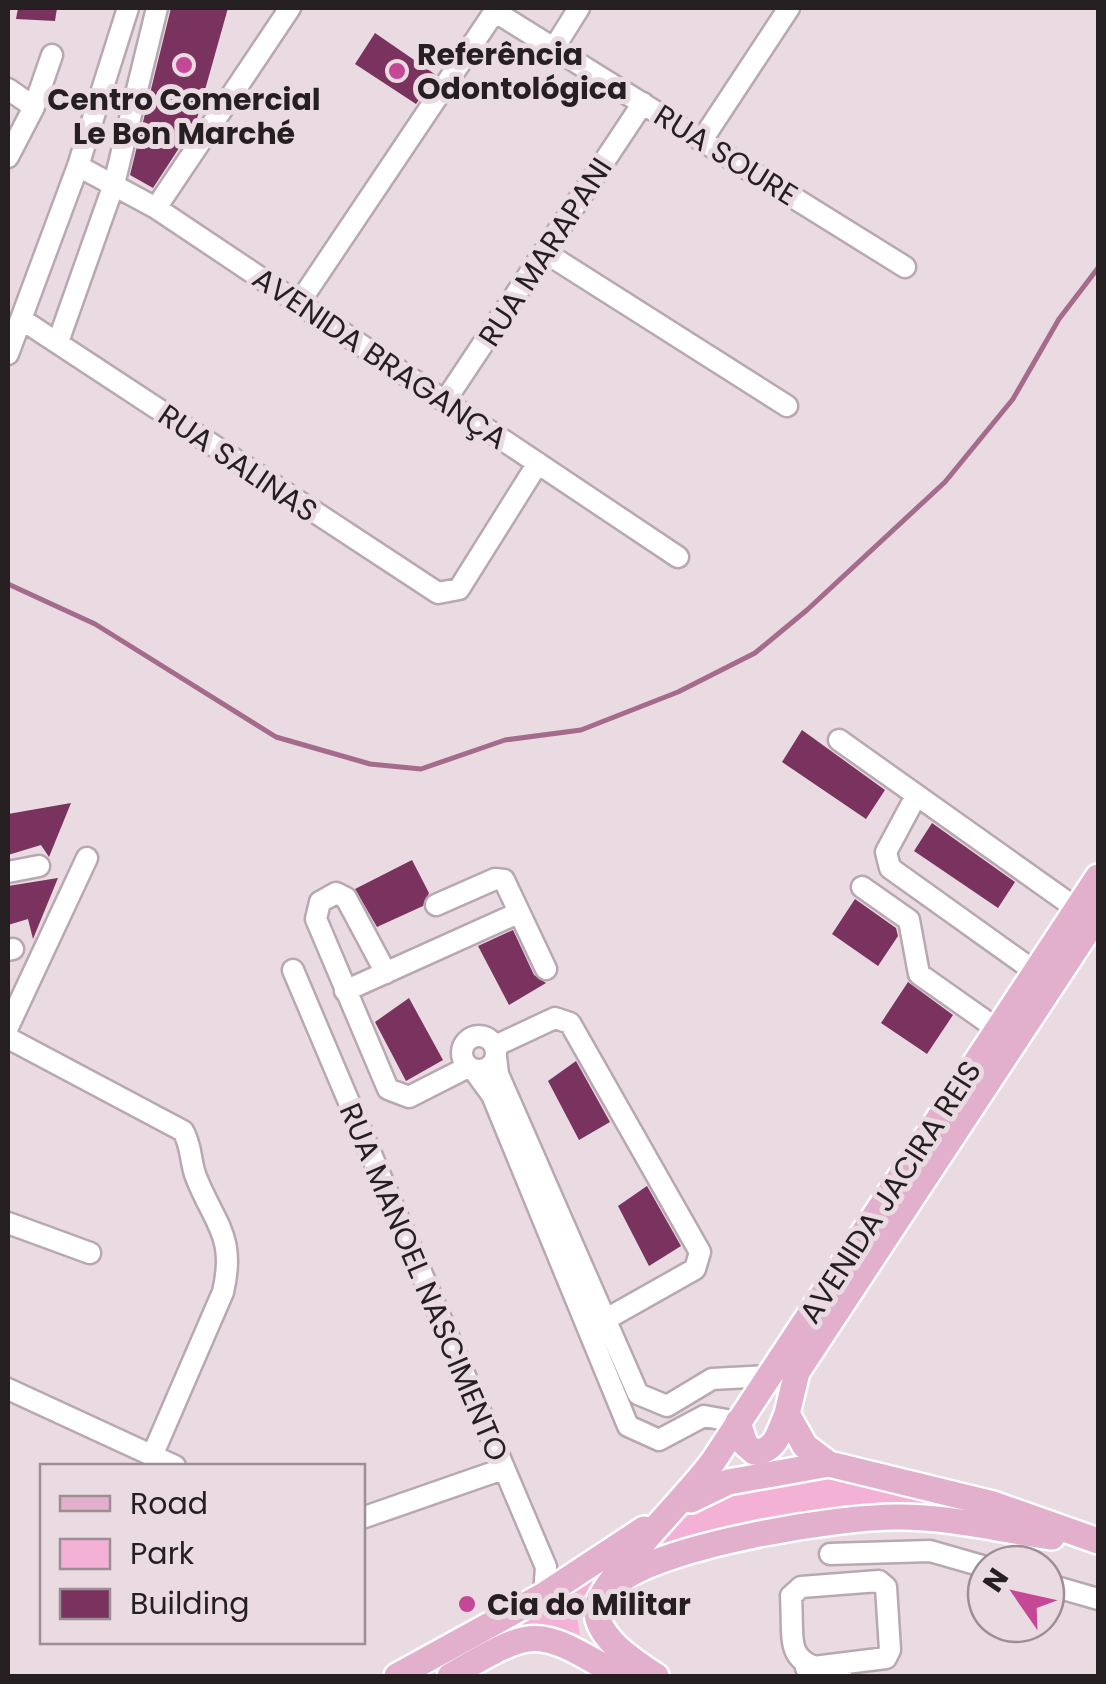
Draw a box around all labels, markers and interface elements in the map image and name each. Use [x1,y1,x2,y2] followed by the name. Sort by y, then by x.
[417,33,627,110] place label: Referência Odontológica
[173,54,195,76] marker: Centro Comercial Le Bon Marché
[386,60,408,82] marker: Referência Odontológica
[47,78,321,155] place label: Centro Comercial Le Bon Marché
[646,94,806,216] street label: RUA SOURE
[468,149,622,355] street label: RUA MARAPANI
[244,257,516,459] street label: AVENIDA BRAGANÇA
[150,394,326,532] street label: RUA SALINAS
[789,1052,991,1332] street label: AVENIDA JACIRA REIS
[329,1096,519,1468] street label: RUA MANOEL NASCIMENTO
[40,1464,365,1644] legend
[130,1482,208,1525] text: Road
[130,1532,195,1575] text: Park
[966,1544,1066,1644] north arrow
[974,1561,1018,1600] text: N
[130,1582,250,1625] text: Building
[487,1583,691,1626] place label: Cia do Militar
[456,1593,478,1615] marker: Cia do Militar

